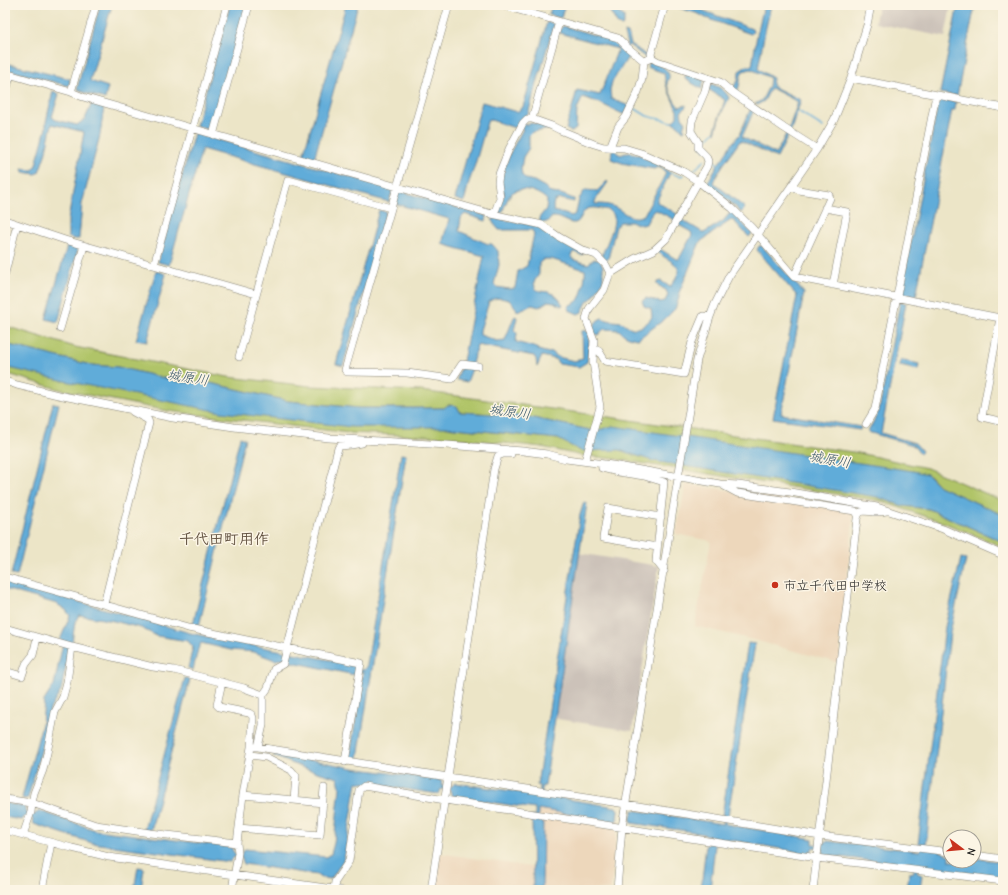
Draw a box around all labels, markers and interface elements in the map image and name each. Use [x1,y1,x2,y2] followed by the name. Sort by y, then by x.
[166,366,210,389] water label: 城原川
[488,400,532,423] water label: 城原川
[808,447,852,472] water label: 城原川
[179,530,269,548] district label: 千代田町用作
[783,578,887,593] place label: 市立千代田中学校
[770,580,780,590] marker: 市立千代田中学校
[942,829,982,869] north arrow
[964,846,978,857] text: N

